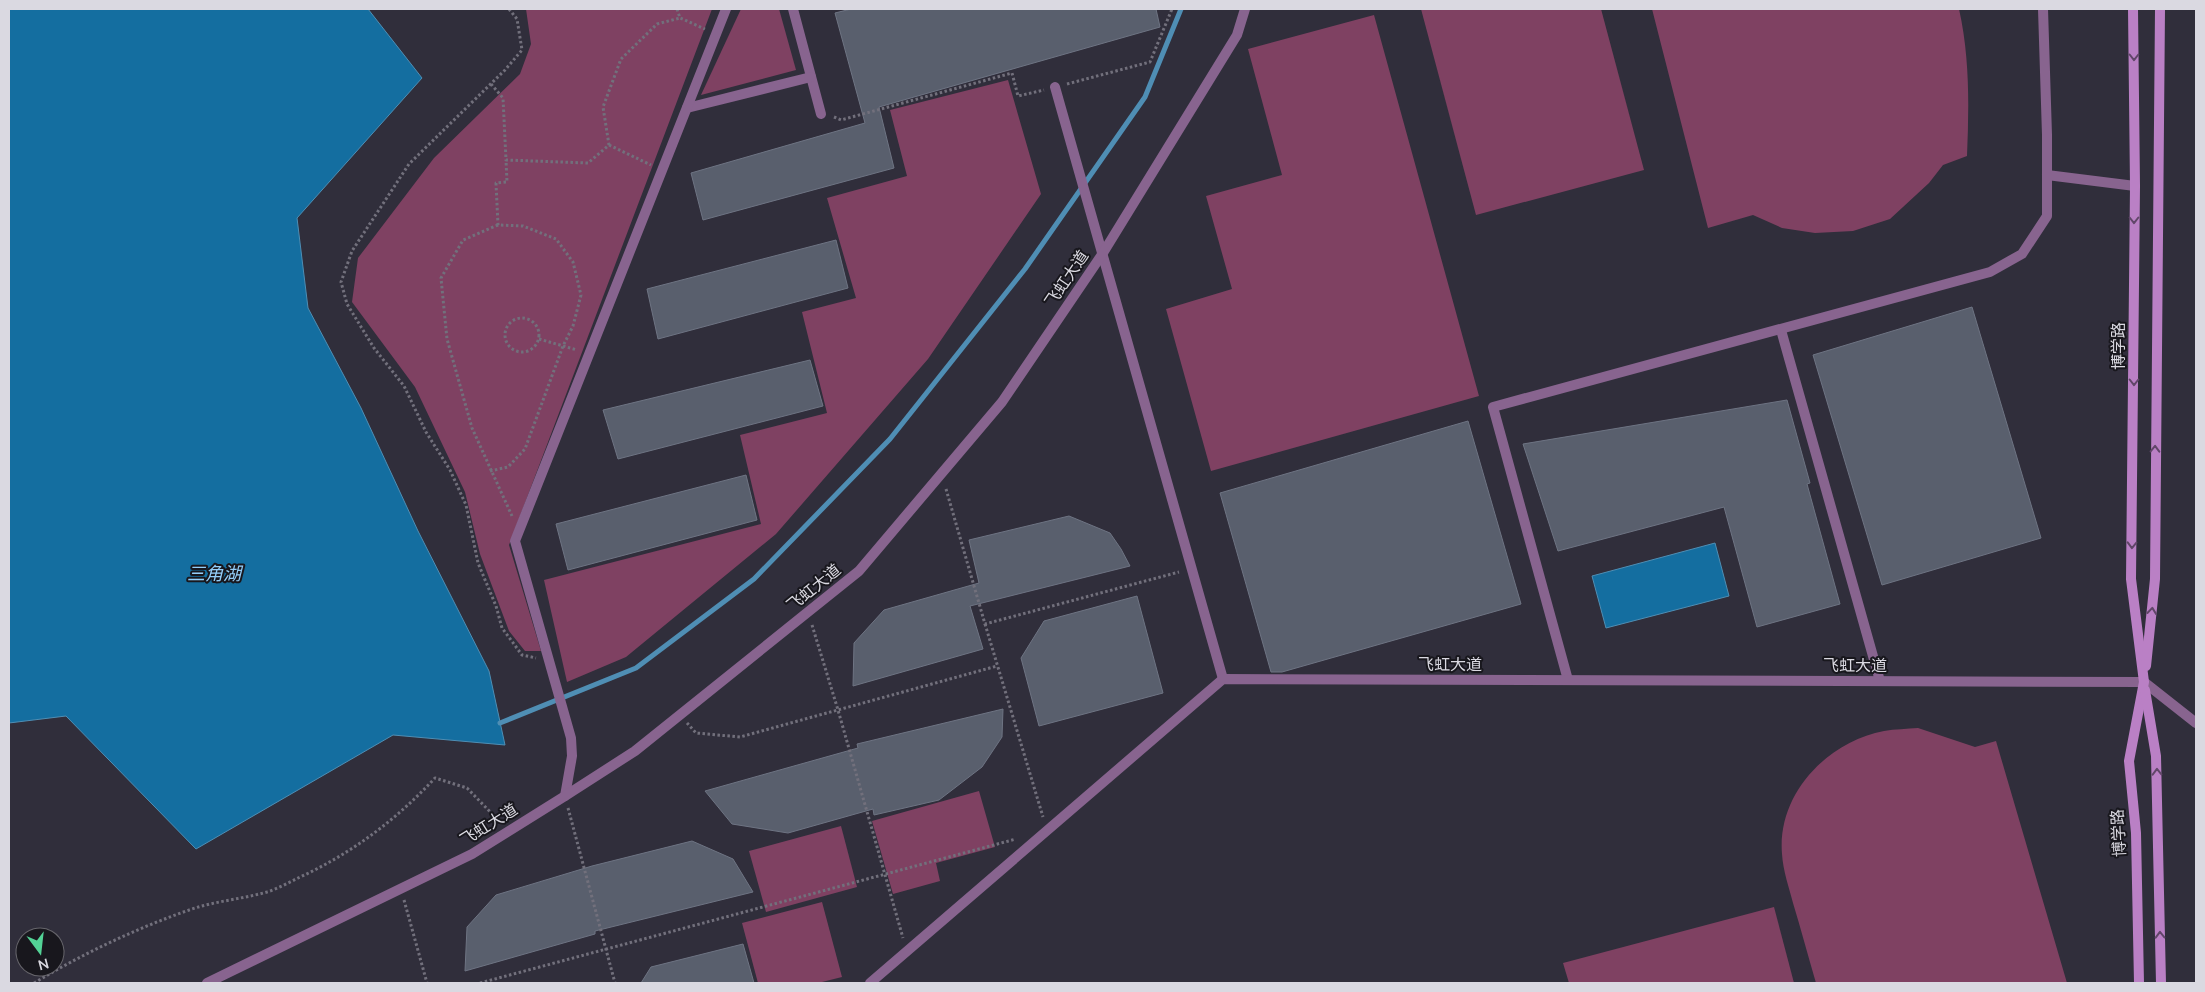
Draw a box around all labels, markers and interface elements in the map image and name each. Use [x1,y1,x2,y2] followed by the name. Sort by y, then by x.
[2128,54,2139,62] one-way arrow
[2129,216,2140,224] one-way arrow
[1040,246,1094,312] street label: 飞虹大道
[2108,322,2130,370] street label: 博学路
[2129,379,2139,387] one-way arrow
[2150,444,2160,452] one-way arrow
[2127,542,2137,549] one-way arrow
[782,559,846,617] street label: 飞虹大道
[187,562,244,586] water label: 三角湖
[2146,607,2157,615] one-way arrow
[1418,654,1482,676] street label: 飞虹大道
[1823,655,1887,677] street label: 飞虹大道
[2152,768,2162,776] one-way arrow
[456,799,522,851] street label: 飞虹大道
[2107,808,2131,858] street label: 博学路
[15,927,65,977] north arrow
[2155,930,2165,938] one-way arrow
[36,954,51,975] text: N

